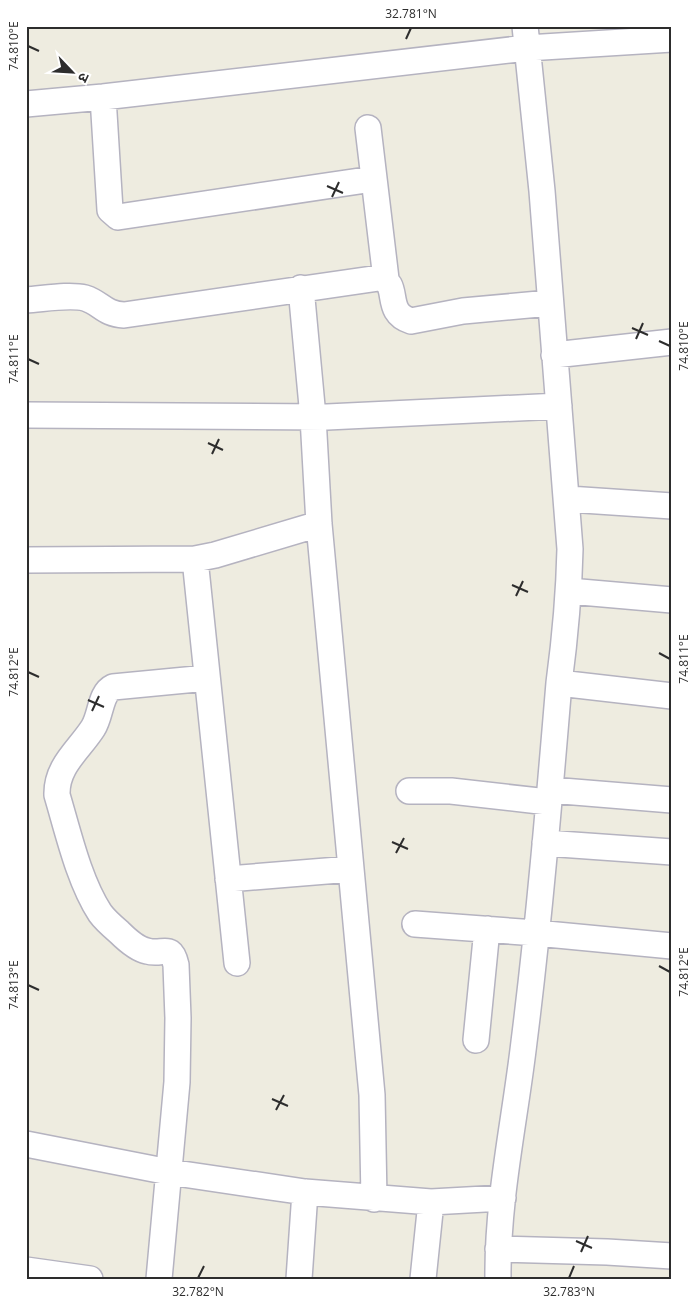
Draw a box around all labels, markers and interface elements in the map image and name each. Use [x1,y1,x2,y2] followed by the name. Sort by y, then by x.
[385,5,437,22] text: 32.781°N
[5,21,22,71] text: 74.810°E
[48,48,98,98] north arrow
[74,70,95,86] text: उ
[675,321,692,371] text: 74.810°E
[5,334,22,384] text: 74.811°E
[675,634,692,684] text: 74.811°E
[5,647,22,697] text: 74.812°E
[675,947,692,997] text: 74.812°E
[5,960,22,1010] text: 74.813°E
[172,1283,224,1300] text: 32.782°N
[543,1283,595,1300] text: 32.783°N

